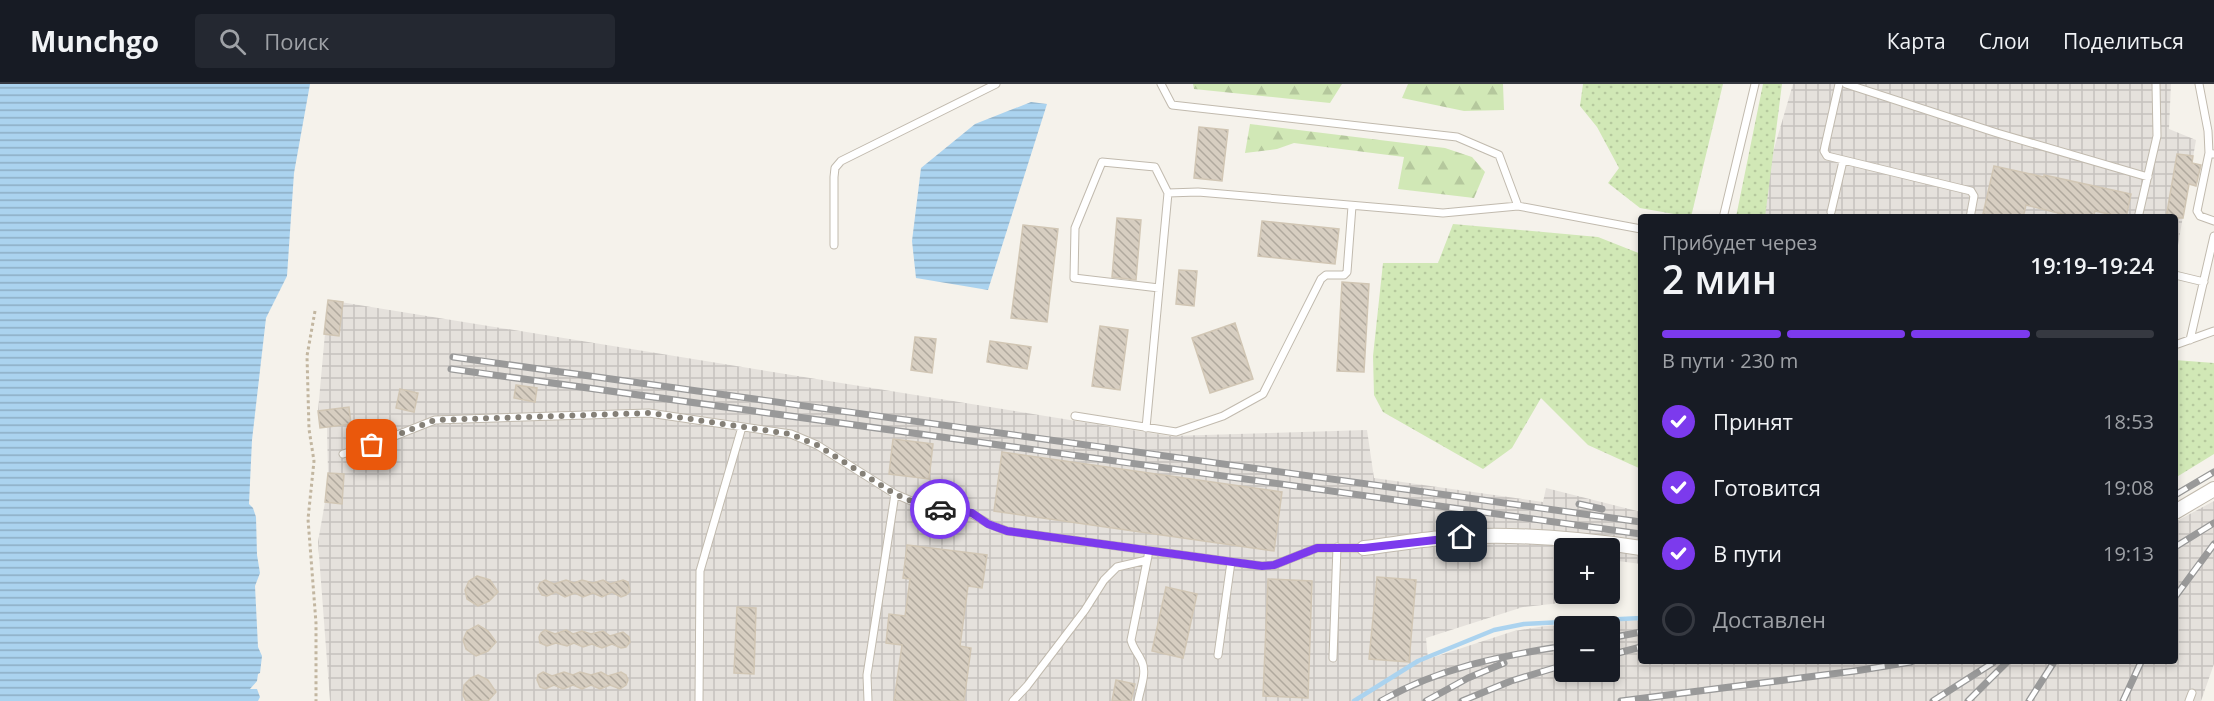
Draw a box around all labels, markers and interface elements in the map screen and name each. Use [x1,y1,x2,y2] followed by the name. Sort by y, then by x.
[195,14,615,68] search box
[30,22,159,60] text: Munchgo
[216,25,249,58] icon: search
[264,26,329,56] text: Поиск
[1887,27,1946,55] text: Карта
[1979,27,2030,55] text: Слои
[2063,27,2184,55] text: Поделиться
[1662,229,1817,256] text: Прибудет через
[2030,250,2154,280] text: 19:19–19:24
[1662,252,1777,305] text: 2 мин
[1662,347,1798,374] text: В пути · 230 m
[1662,405,1695,438] icon: check
[1713,406,1793,436] text: Принят
[2103,408,2154,435] text: 18:53
[346,419,397,470] pin
[355,428,388,461] icon: bag
[1662,471,1695,504] icon: check
[1713,472,1821,502] text: Готовится
[2103,474,2154,501] text: 19:08
[910,479,970,539] courier
[924,493,957,526] icon: car
[1436,511,1487,562] pin
[1445,520,1478,553] icon: home
[1662,537,1695,570] icon: check
[1554,538,1620,682] map controls
[1554,538,1620,604] button: +
[1713,538,1782,568] text: В пути
[2103,540,2154,567] text: 19:13
[1713,604,1826,634] text: Доставлен
[1554,616,1620,682] button: −

